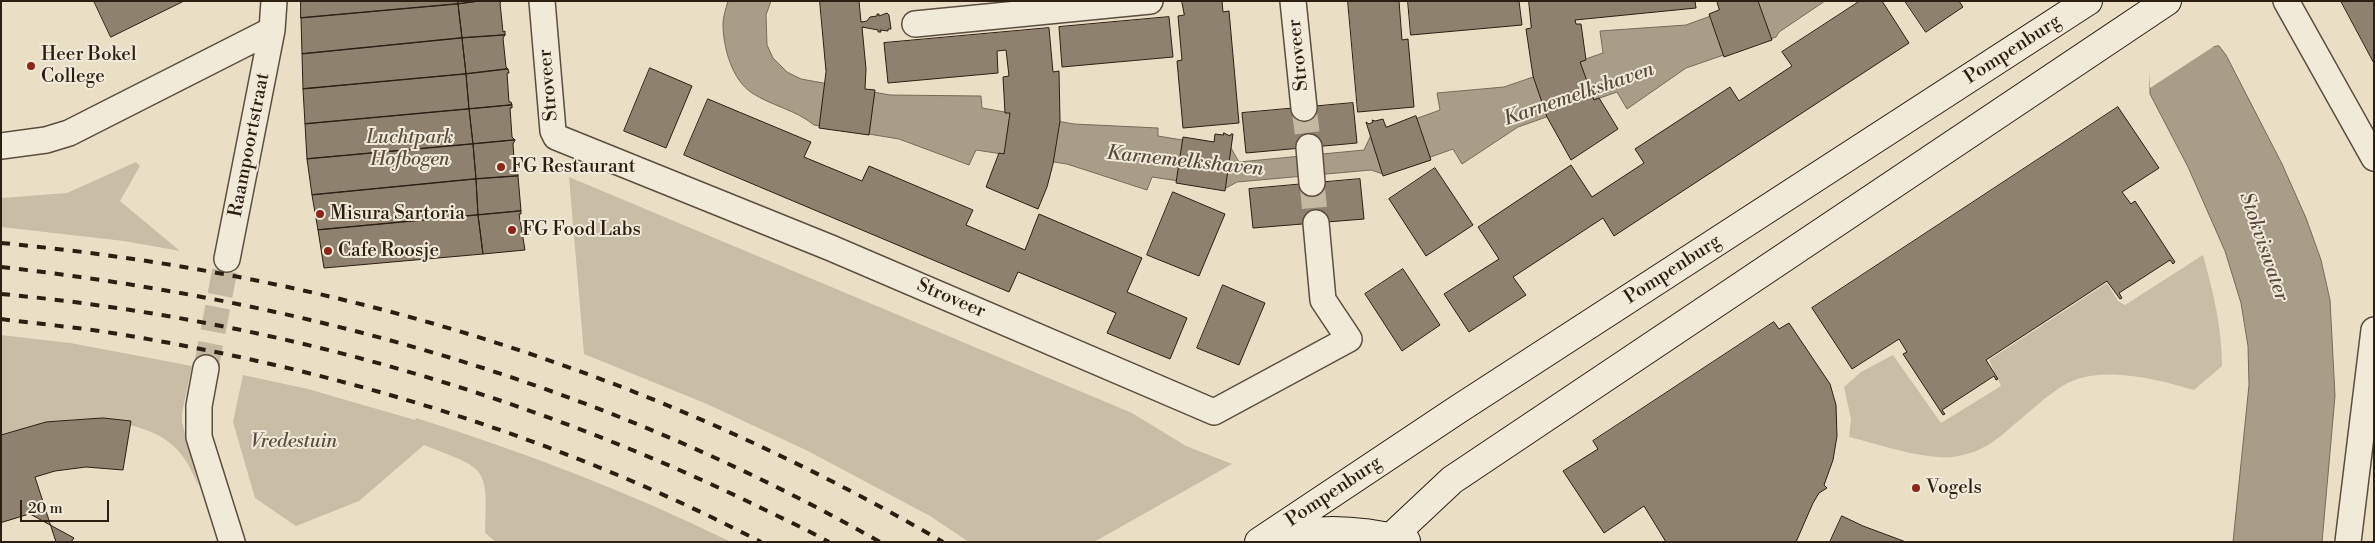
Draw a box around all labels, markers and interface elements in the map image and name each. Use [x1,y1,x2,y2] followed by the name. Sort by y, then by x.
[1960,10,2066,90] street label: Pompenburg
[1284,18,1314,92] street label: Stroveer
[41,44,137,88] place label: Heer Bokel College
[534,48,564,122] street label: Stroveer
[1501,58,1657,132] water label: Karnemelkshaven
[25,60,37,72] marker: Heer Bokel College
[225,71,275,219] street label: Raampoortstraat
[367,127,453,171] park label: Luchtpark Hofbogen
[1105,142,1265,182] water label: Karnemelkshaven
[511,156,636,178] place label: FG Restaurant
[495,161,507,173] marker: FG Restaurant
[2233,189,2293,305] water label: Stokviswater
[330,203,465,225] place label: Misura Sartoria
[314,208,326,220] marker: Misura Sartoria
[522,219,641,241] place label: FG Food Labs
[506,224,518,236] marker: FG Food Labs
[1620,230,1726,310] street label: Pompenburg
[338,240,439,262] place label: Cafe Roosje
[322,245,334,257] marker: Cafe Roosje
[913,274,989,324] street label: Stroveer
[251,431,337,453] park label: Vredestuin
[1282,452,1386,532] street label: Pompenburg
[1926,477,1982,499] place label: Vogels
[1910,482,1922,494] marker: Vogels
[22,490,111,522] scale bar
[28,499,63,518] text: 20 m

